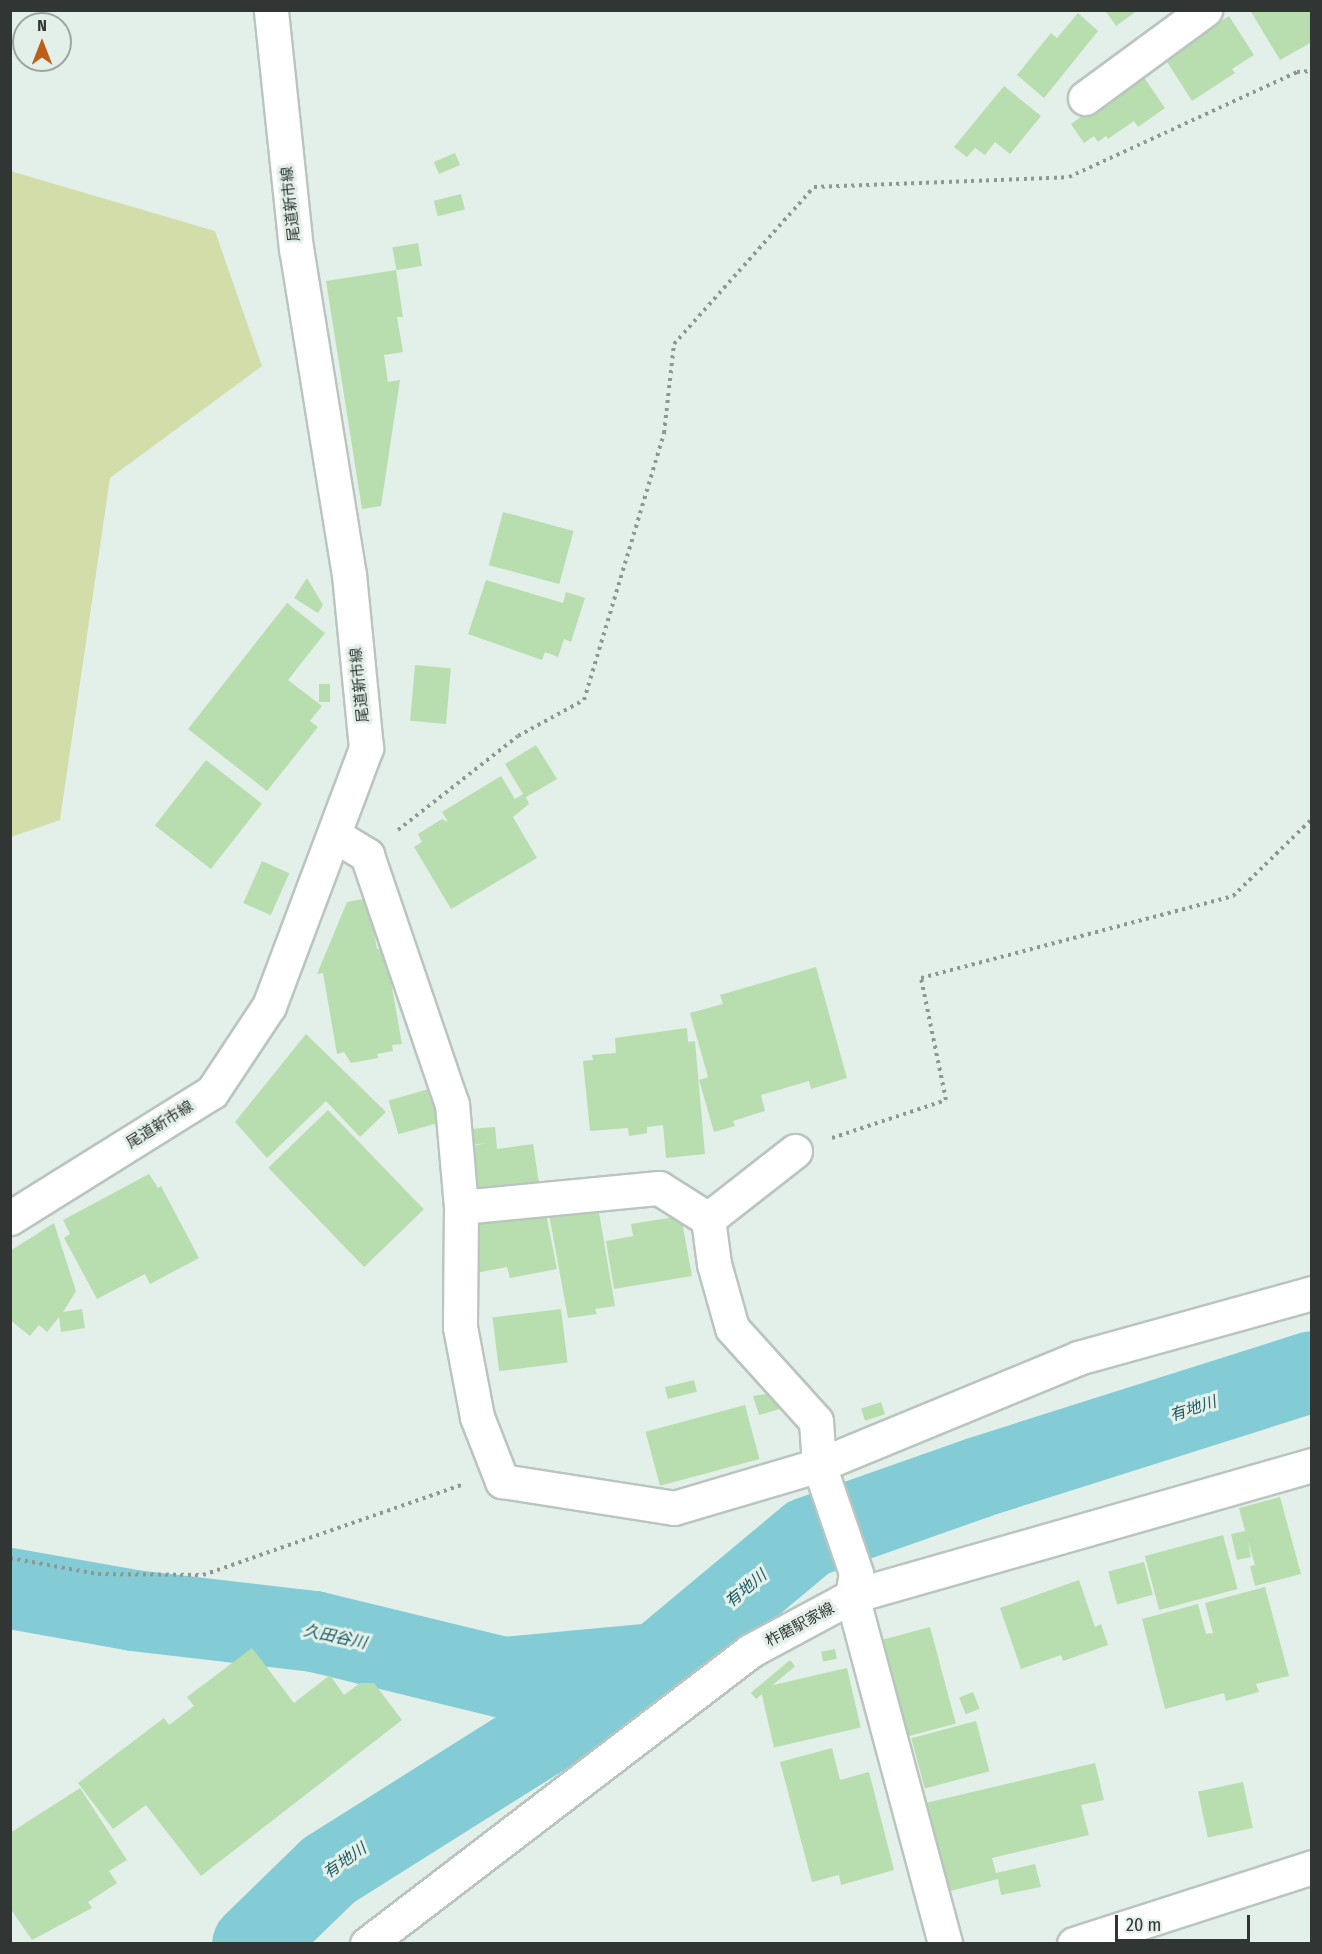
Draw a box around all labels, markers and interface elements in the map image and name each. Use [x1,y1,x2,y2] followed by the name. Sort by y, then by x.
[12,12,72,72] north arrow
[37,16,47,35] text: N
[278,166,304,242] street label: 尾道新市線
[347,647,373,723] street label: 尾道新市線
[123,1097,197,1153] street label: 尾道新市線
[1167,1392,1219,1426] water label: 有地川
[721,1566,771,1612] water label: 有地川
[763,1599,837,1651] street label: 柞磨駅家線
[302,1621,368,1653] water label: 久田谷川
[320,1839,370,1883] water label: 有地川
[1118,1903,1253,1941] scale bar
[1126,1914,1161,1936] text: 20 m

